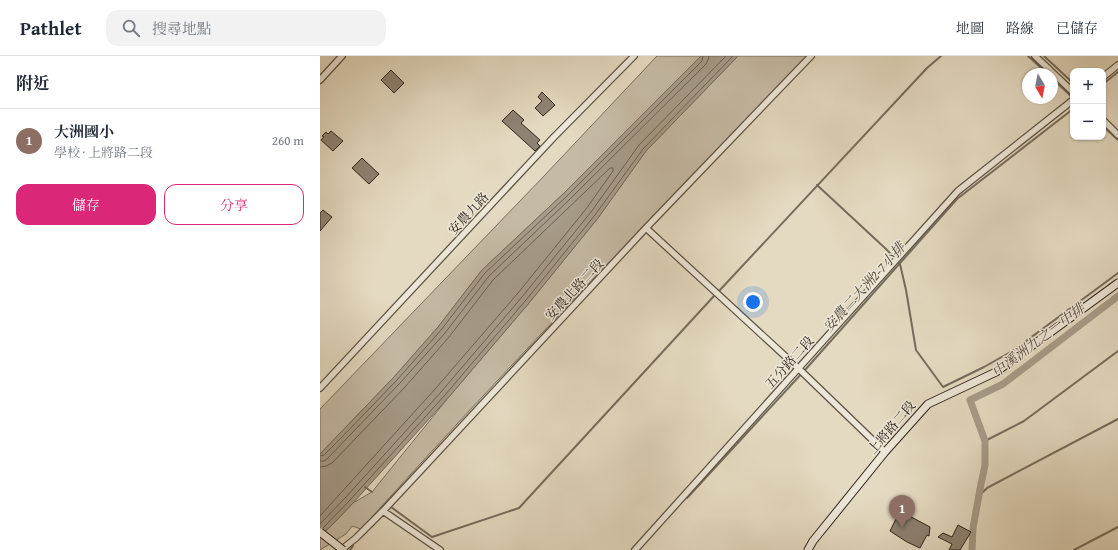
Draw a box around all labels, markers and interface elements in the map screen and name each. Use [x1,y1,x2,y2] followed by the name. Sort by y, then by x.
[106,10,386,46] search box
[20,14,82,42] text: Pathlet
[120,17,142,39] icon: search
[152,18,212,39] text: 搜尋地點
[956,18,984,38] text: 地圖
[1006,18,1034,38] text: 路線
[1056,18,1098,38] text: 已儲存
[1022,68,1058,104] north arrow
[1070,68,1106,140] map controls
[1070,68,1106,104] button: +
[16,70,50,95] text: 附近
[1070,104,1106,140] button: −
[54,121,114,142] text: 大洲國小
[26,131,32,150] text: 1
[272,131,304,150] text: 260 m
[54,143,153,162] text: 學校 · 上將路二段
[16,184,156,225] button: 儲存
[164,184,304,225] button: 分享
[444,188,493,239] street label: 安農九路
[818,236,911,336] water label: 安農二大洲2-7小排
[541,254,608,324] street label: 安農北路二段
[743,292,763,312] your location
[987,297,1090,382] water label: 中溪洲九之一中排
[761,332,818,393] street label: 五分路二段
[863,397,920,458] street label: 上將路二段
[889,495,915,528] pin: 1

